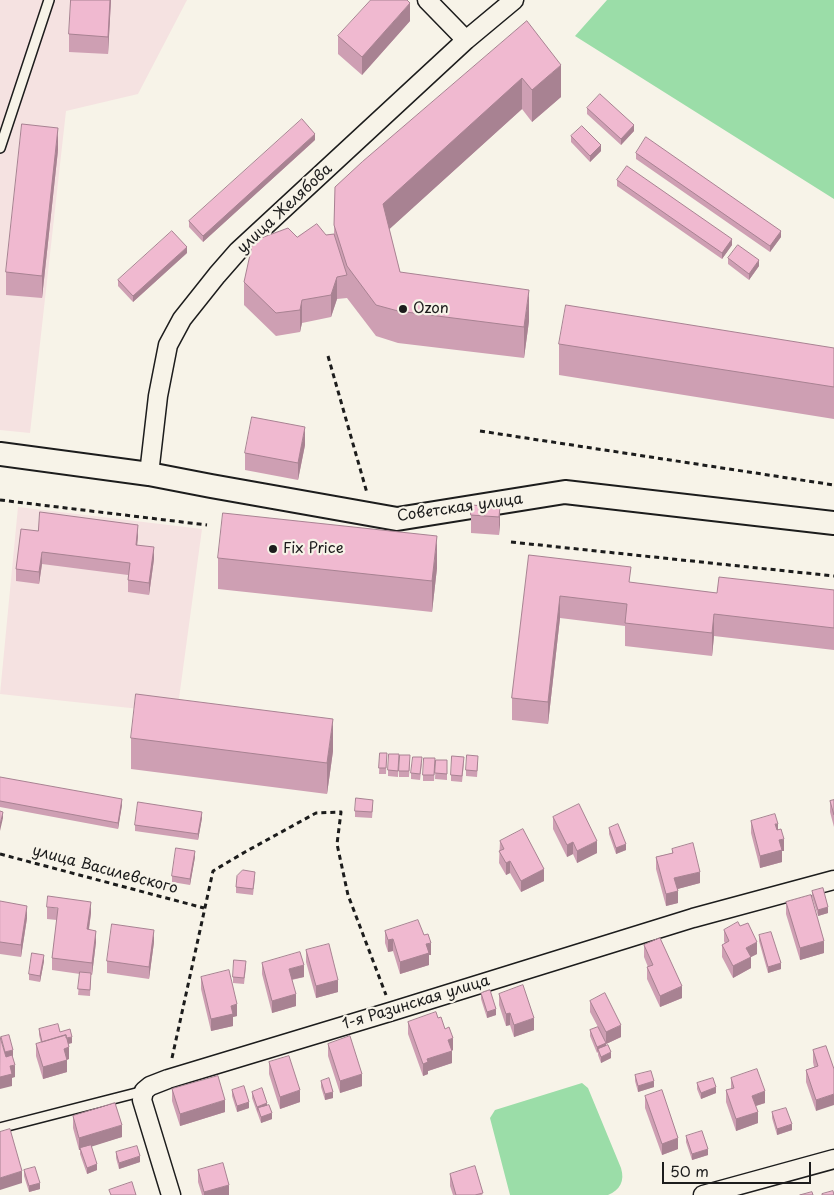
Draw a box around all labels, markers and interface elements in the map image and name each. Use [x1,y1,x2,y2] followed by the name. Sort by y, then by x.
[234,160,336,258] street label: улица Желябова
[413,300,449,318] place label: Ozon
[397,303,409,315] marker: Ozon
[396,490,524,526] street label: Советская улица
[283,540,344,558] place label: Fix Price
[267,543,279,555] marker: Fix Price
[30,842,180,898] street label: улица Василевского
[340,972,492,1034] street label: 1-я Разинская улица
[664,1152,813,1184] scale bar
[670,1159,709,1182] text: 50 m

